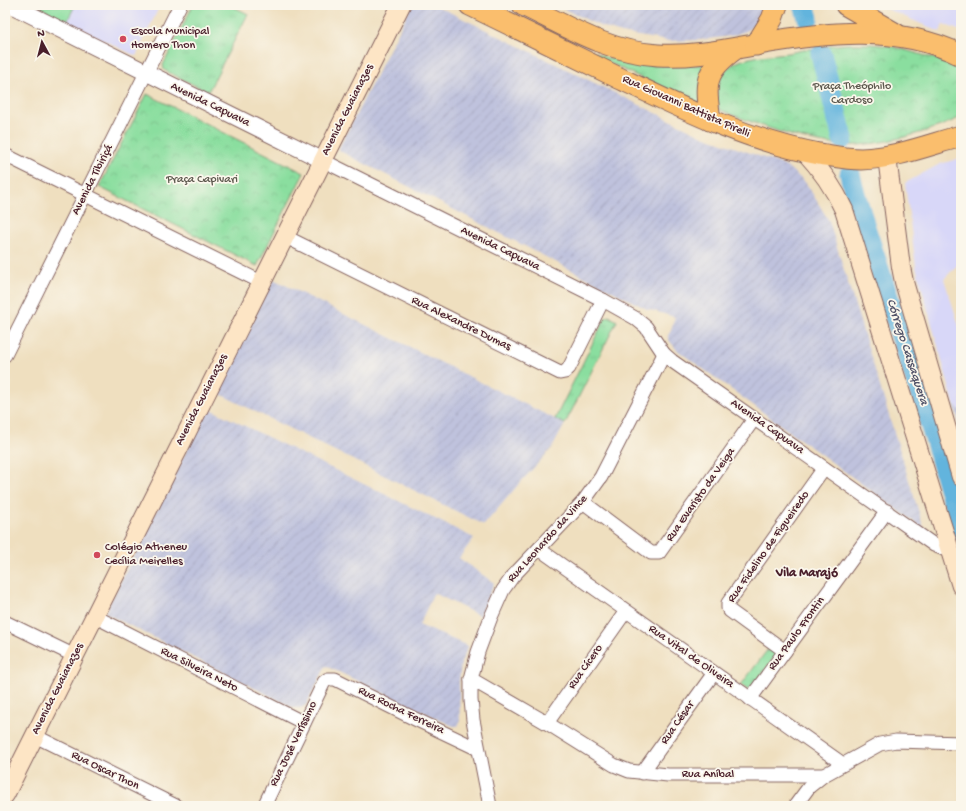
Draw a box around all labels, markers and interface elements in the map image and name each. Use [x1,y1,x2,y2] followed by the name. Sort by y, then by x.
[22,22,62,62] north arrow
[131,25,210,53] place label: Escola Municipal Homero Thon
[37,28,45,40] text: N
[118,34,128,44] marker: Escola Municipal Homero Thon
[319,61,377,158] street label: Avenida Guaianazes
[620,73,752,142] street label: Rua Giovanni Battista Pirelli
[168,80,252,130] street label: Avenida Capuava
[812,80,891,108] park label: Praça Theóphilo Cardoso
[69,142,117,218] street label: Avenida Tibiriçá
[165,173,238,187] park label: Praça Capivari
[458,224,542,274] street label: Avenida Capuava
[409,294,514,355] street label: Rua Alexandre Dumas
[883,297,931,408] water label: Córrego Cassaquera
[173,351,231,448] street label: Avenida Guaianazes
[727,396,807,458] street label: Avenida Capuava
[663,445,739,545] street label: Rua Evaristo da Veiga
[725,488,813,606] street label: Rua Fidelino de Figueiredo
[505,492,591,586] street label: Rua Leonardo da Vince
[105,541,188,569] place label: Colégio Atheneu Cecília Meirelles
[92,550,102,560] marker: Colégio Atheneu Cecília Meirelles
[775,566,838,581] district label: Vila Marajó
[766,594,829,674] street label: Rua Paulo Frontin
[646,622,737,692] street label: Rua Vital de Oliveira
[29,640,87,737] street label: Avenida Guaianazes
[566,642,606,692] street label: Rua Cícero
[158,644,240,696] street label: Rua Silveira Neto
[355,684,447,738] street label: Rua Rocha Ferreira
[658,697,699,747] street label: Rua César
[267,699,321,789] street label: Rua José Veríssimo
[69,749,142,794] street label: Rua Oscar Thon
[682,768,735,782] street label: Rua Aníbal

